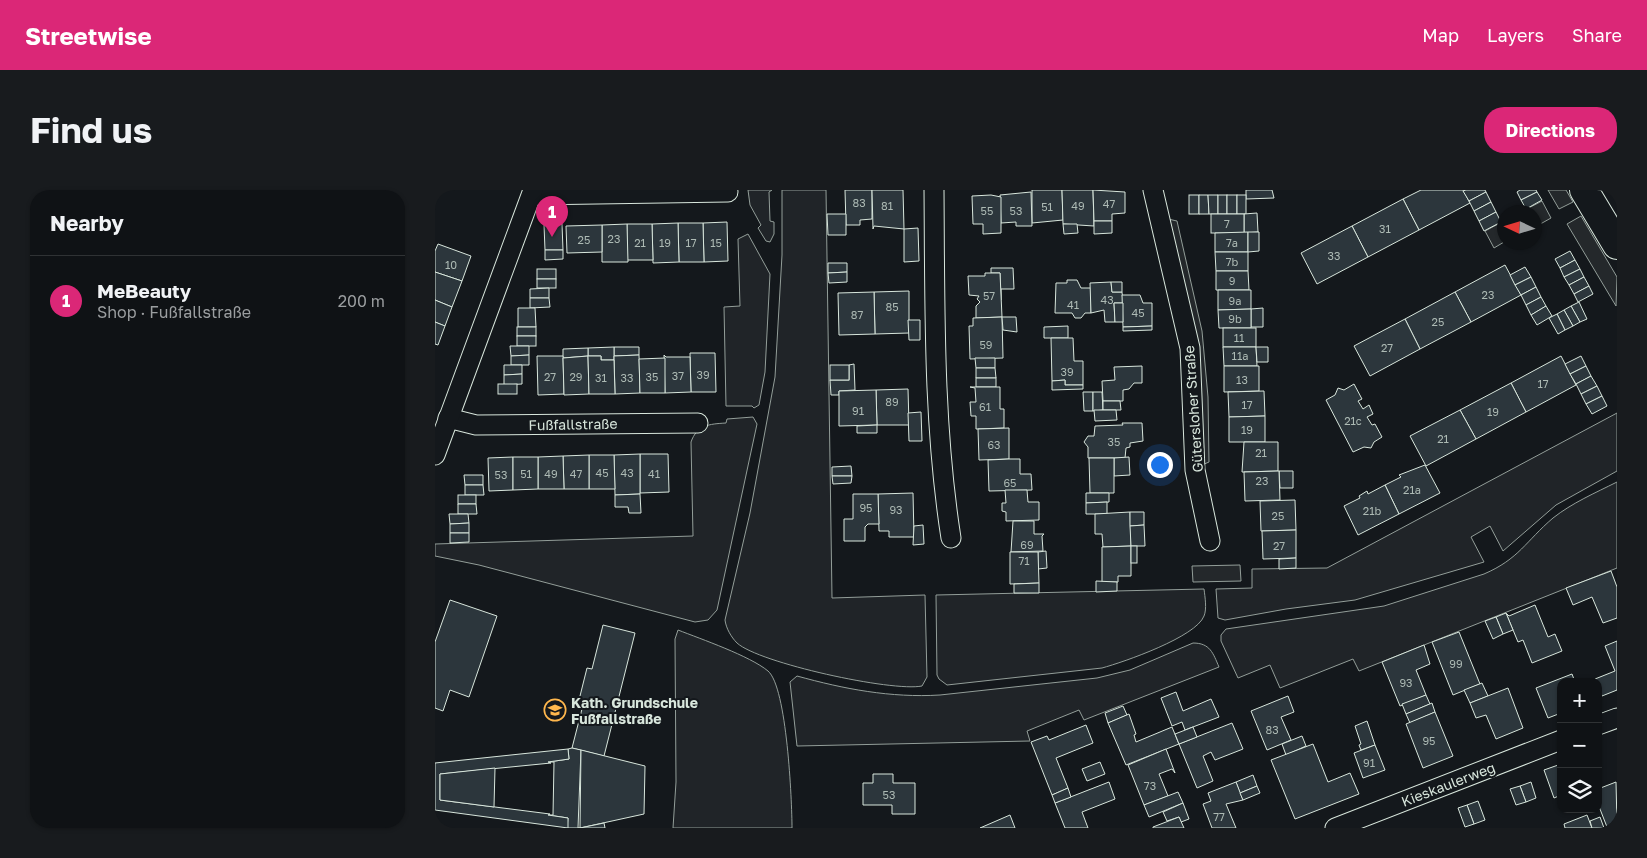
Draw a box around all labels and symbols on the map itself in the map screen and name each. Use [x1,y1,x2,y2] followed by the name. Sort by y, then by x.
[536,196,568,237] pin: 1
[852,196,866,209] house number: 83
[1103,197,1115,210] house number: 47
[881,199,893,212] house number: 81
[1071,199,1085,212] house number: 49
[1041,200,1053,213] house number: 51
[981,204,993,217] house number: 55
[1010,204,1022,217] house number: 53
[1497,205,1542,250] north arrow
[1224,217,1230,230] house number: 7
[1379,222,1391,235] house number: 31
[608,232,620,245] house number: 23
[578,233,590,246] house number: 25
[634,236,646,249] house number: 21
[659,236,671,249] house number: 19
[685,236,697,249] house number: 17
[710,236,722,249] house number: 15
[1226,236,1238,249] house number: 7a
[1328,249,1340,262] house number: 33
[1226,255,1239,268] house number: 7b
[445,258,457,271] house number: 10
[1229,274,1235,287] house number: 9
[1482,288,1494,301] house number: 23
[983,289,995,302] house number: 57
[1100,293,1114,306] house number: 43
[1229,294,1241,307] house number: 9a
[1067,298,1079,311] house number: 41
[885,300,899,313] house number: 85
[1131,306,1145,319] house number: 45
[851,308,863,321] house number: 87
[1228,312,1242,325] house number: 9b
[1432,315,1444,328] house number: 25
[1234,331,1244,344] house number: 11
[979,338,993,351] house number: 59
[1381,341,1393,354] house number: 27
[1180,345,1206,473] street label: Gütersloher Straße
[1232,349,1248,362] house number: 11a
[1060,365,1074,378] house number: 39
[696,368,710,381] house number: 39
[672,369,684,382] house number: 37
[544,370,556,383] house number: 27
[569,370,583,383] house number: 29
[646,370,658,383] house number: 35
[595,371,607,384] house number: 31
[621,371,633,384] house number: 33
[1236,373,1248,386] house number: 13
[1537,377,1549,390] house number: 17
[885,395,899,408] house number: 89
[1241,398,1253,411] house number: 17
[979,400,991,413] house number: 61
[852,404,864,417] house number: 91
[1487,405,1499,418] house number: 19
[1344,414,1362,427] house number: 21c
[528,415,618,433] street label: Fußfallstraße
[1241,423,1253,436] house number: 19
[1437,432,1449,445] house number: 21
[1108,435,1120,448] house number: 35
[987,438,1001,451] house number: 63
[1255,446,1267,459] house number: 21
[1147,452,1173,478] your location
[595,466,609,479] house number: 45
[620,466,634,479] house number: 43
[520,467,532,480] house number: 51
[544,467,558,480] house number: 49
[570,467,582,480] house number: 47
[648,467,660,480] house number: 41
[495,468,507,481] house number: 53
[1256,474,1268,487] house number: 23
[1003,476,1017,489] house number: 65
[1403,483,1421,496] house number: 21a
[859,501,873,514] house number: 95
[889,503,903,516] house number: 93
[1363,504,1381,517] house number: 21b
[1272,509,1284,522] house number: 25
[1020,538,1034,551] house number: 69
[1273,539,1285,552] house number: 27
[1018,554,1030,567] house number: 71
[1449,657,1463,670] house number: 99
[1399,676,1413,689] house number: 93
[571,694,698,727] place label: Kath. Grundschule Fußfallstraße
[543,698,567,722] school or university icon: Kath. Grundschule Fußfallstraße
[1265,723,1279,736] house number: 83
[1422,734,1436,747] house number: 95
[1363,756,1375,769] house number: 91
[1399,758,1497,810] street label: Kieskaulerweg
[1144,779,1156,792] house number: 73
[883,788,895,801] house number: 53
[1213,810,1225,823] house number: 77

